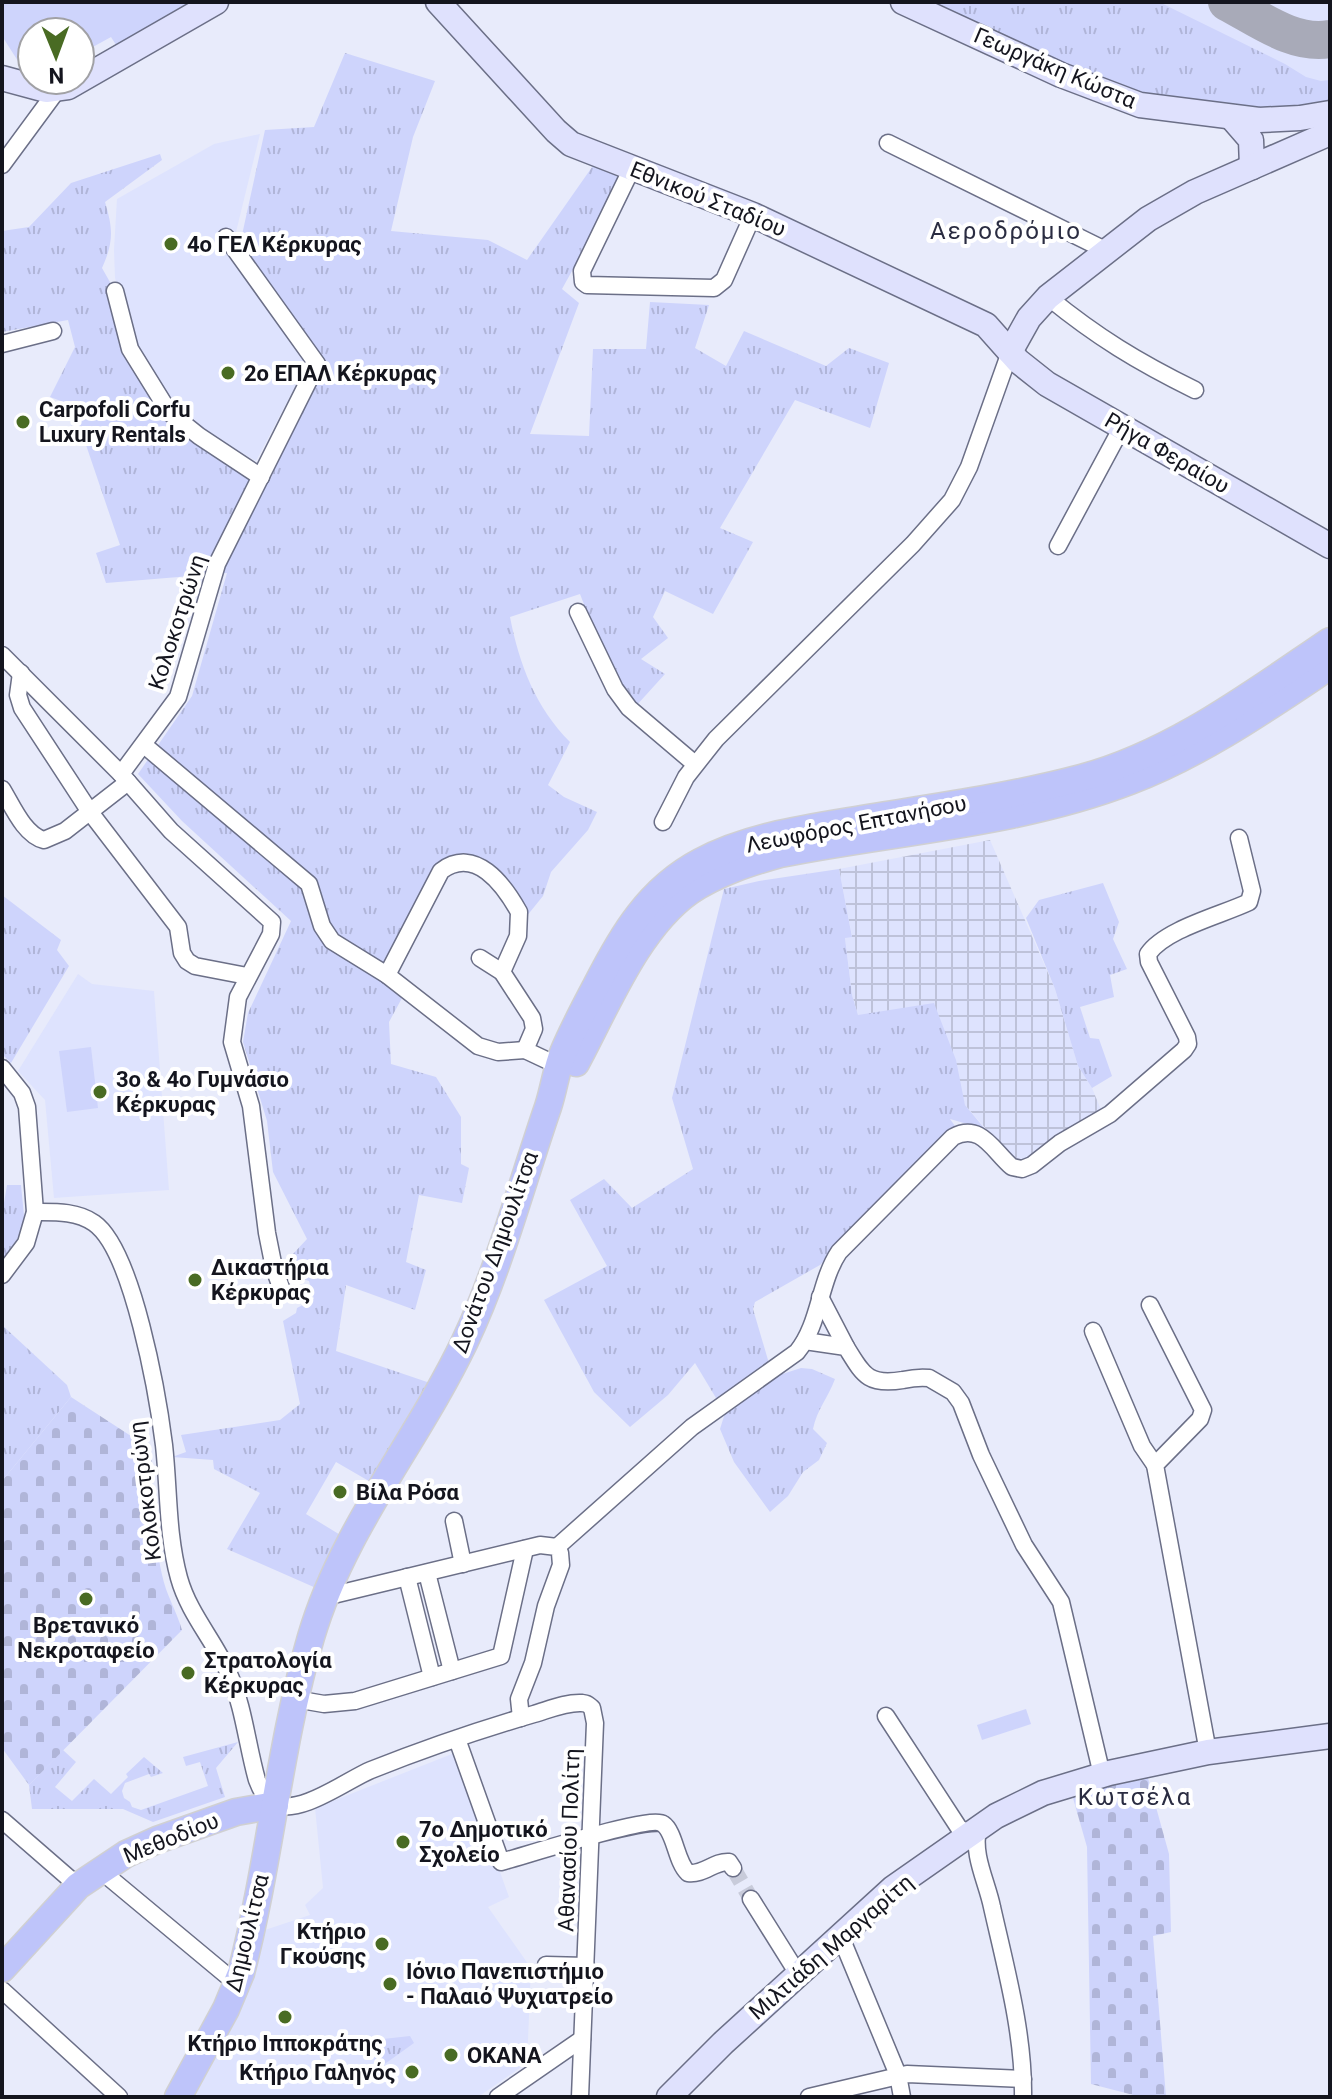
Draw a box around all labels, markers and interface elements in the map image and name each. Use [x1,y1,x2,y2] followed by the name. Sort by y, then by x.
[16,16,96,96] north arrow
[970,23,1140,114] street label: Γεωργάκη Κώστα
[48,63,64,88] text: N
[627,156,789,242] street label: Εθνικού Σταδίου
[930,217,1082,245] district label: Αεροδρόμιο
[187,232,362,257] place label: 4ο ΓΕΛ Κέρκυρας
[162,235,180,253] marker: 4ο ΓΕΛ Κέρκυρας
[244,361,437,386] place label: 2ο ΕΠΑΛ Κέρκυρας
[219,364,237,382] marker: 2ο ΕΠΑΛ Κέρκυρας
[39,397,191,447] place label: Carpofoli Corfu Luxury Rentals
[1100,407,1234,499] street label: Ρήγα Φεραίου
[14,413,32,431] marker: Carpofoli Corfu Luxury Rentals
[143,551,211,693] street label: Κολοκοτρώνη
[744,790,968,858] street label: Λεωφόρος Επτανήσου
[116,1067,289,1117] place label: 3o & 4o Γυμνάσιο Κέρκυρας
[91,1083,109,1101] marker: 3o & 4o Γυμνάσιο Κέρκυρας
[447,1147,543,1356] street label: Δονάτου Δημουλίτσα
[211,1255,329,1305] place label: Δικαστήρια Κέρκυρας
[186,1271,204,1289] marker: Δικαστήρια Κέρκυρας
[124,1420,166,1562] street label: Κολοκοτρώνη
[356,1480,459,1505] place label: Βίλα Ρόσα
[331,1483,349,1501] marker: Βίλα Ρόσα
[77,1590,95,1608] marker: Βρετανικό Νεκροταφείο
[17,1613,155,1663] place label: Βρετανικό Νεκροταφείο
[204,1648,332,1698] place label: Στρατολογία Κέρκυρας
[179,1664,197,1682] marker: Στρατολογία Κέρκυρας
[553,1748,585,1932] street label: Αθανασίου Πολίτη
[1078,1783,1192,1811] district label: Κωτσέλα
[120,1808,222,1868] street label: Μεθοδίου
[419,1817,548,1868] place label: 7ο Δημοτικό Σχολείο
[394,1833,412,1851] marker: 7ο Δημοτικό Σχολείο
[744,1869,918,2025] street label: Μιλτιάδη Μαργαρίτη
[220,1871,274,1994] street label: Δημουλίτσα
[280,1919,366,1969] place label: Κτήριο Γκούσης
[373,1935,391,1953] marker: Κτήριο Γκούσης
[406,1959,613,2010] place label: Ιόνιο Πανεπιστήμιο - Παλαιό Ψυχιατρείο
[381,1975,399,1993] marker: Ιόνιο Πανεπιστήμιο - Παλαιό Ψυχιατρείο
[276,2008,294,2026] marker: Κτήριο Ιπποκράτης
[188,2031,382,2056] place label: Κτήριο Ιπποκράτης
[467,2043,542,2068] place label: ΟΚΑΝΑ
[442,2046,460,2064] marker: ΟΚΑΝΑ
[239,2060,396,2085] place label: Κτήριο Γαληνός
[403,2063,421,2081] marker: Κτήριο Γαληνός

